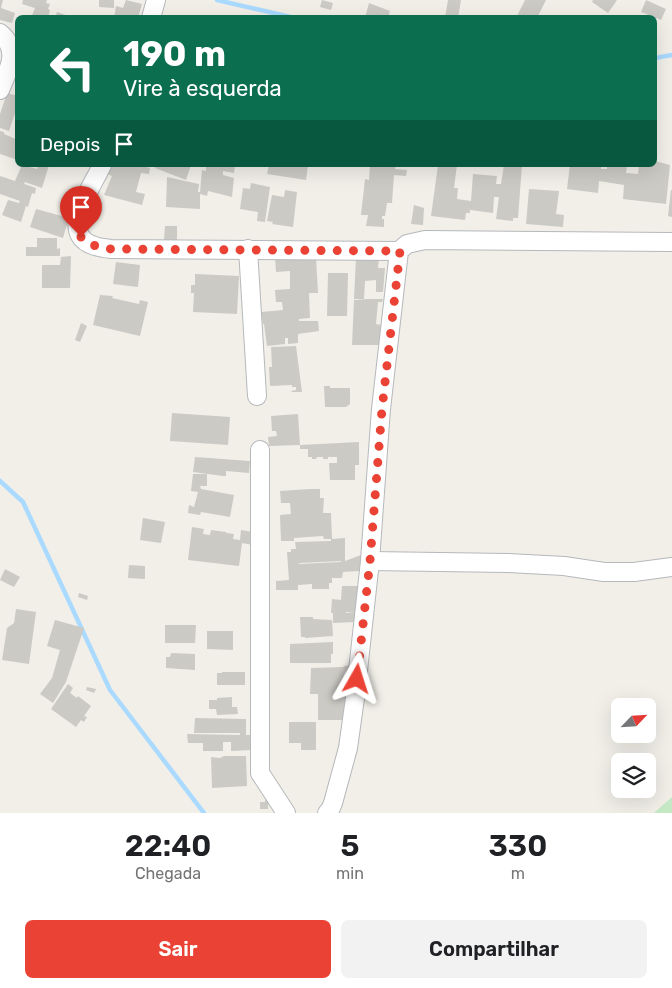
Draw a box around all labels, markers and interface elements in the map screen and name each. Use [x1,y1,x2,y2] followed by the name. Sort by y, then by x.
[123,33,226,75] text: 190 m
[40,35,105,100] icon: left
[123,75,282,102] text: Vire à esquerda
[110,130,138,158] icon: arrive
[40,133,100,156] text: Depois
[60,186,102,237] pin
[67,193,95,221] icon: arrive
[330,652,382,704] position arrow
[611,698,656,742] north arrow
[611,698,656,798] map controls
[611,753,656,798] button: layers
[125,828,211,864] text: 22:40
[340,828,359,864] text: 5
[489,828,547,864] text: 330
[135,864,201,883] text: Chegada
[336,864,364,883] text: min
[511,864,525,883] text: m
[25,920,331,978] button: Sair
[341,920,647,978] button: Compartilhar

